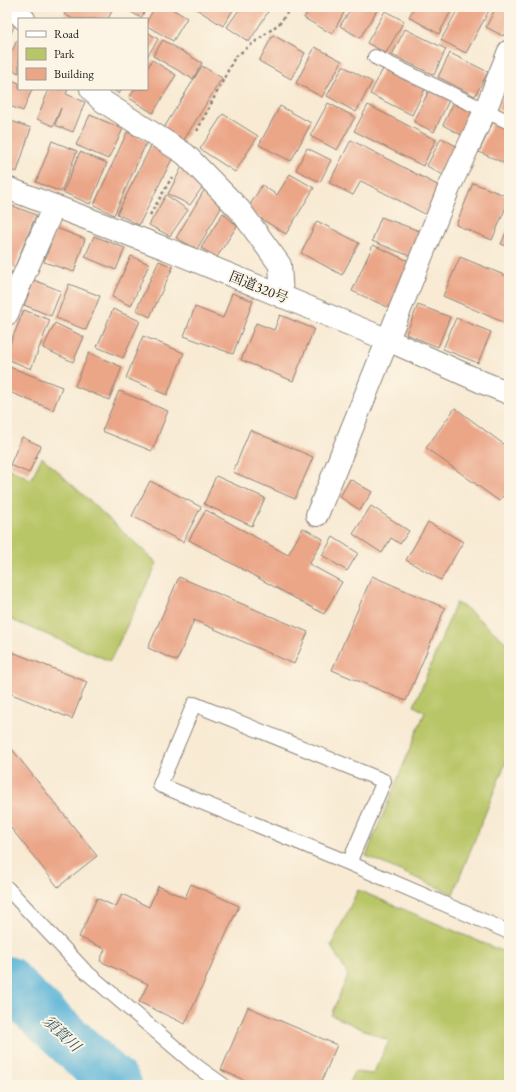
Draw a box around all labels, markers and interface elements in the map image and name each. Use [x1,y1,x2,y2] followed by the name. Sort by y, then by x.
[18,18,148,90] legend
[54,26,80,42] text: Road
[54,46,75,62] text: Park
[54,66,95,82] text: Building
[227,267,291,307] street label: 国道320号
[39,1011,86,1057] water label: 須賀川

